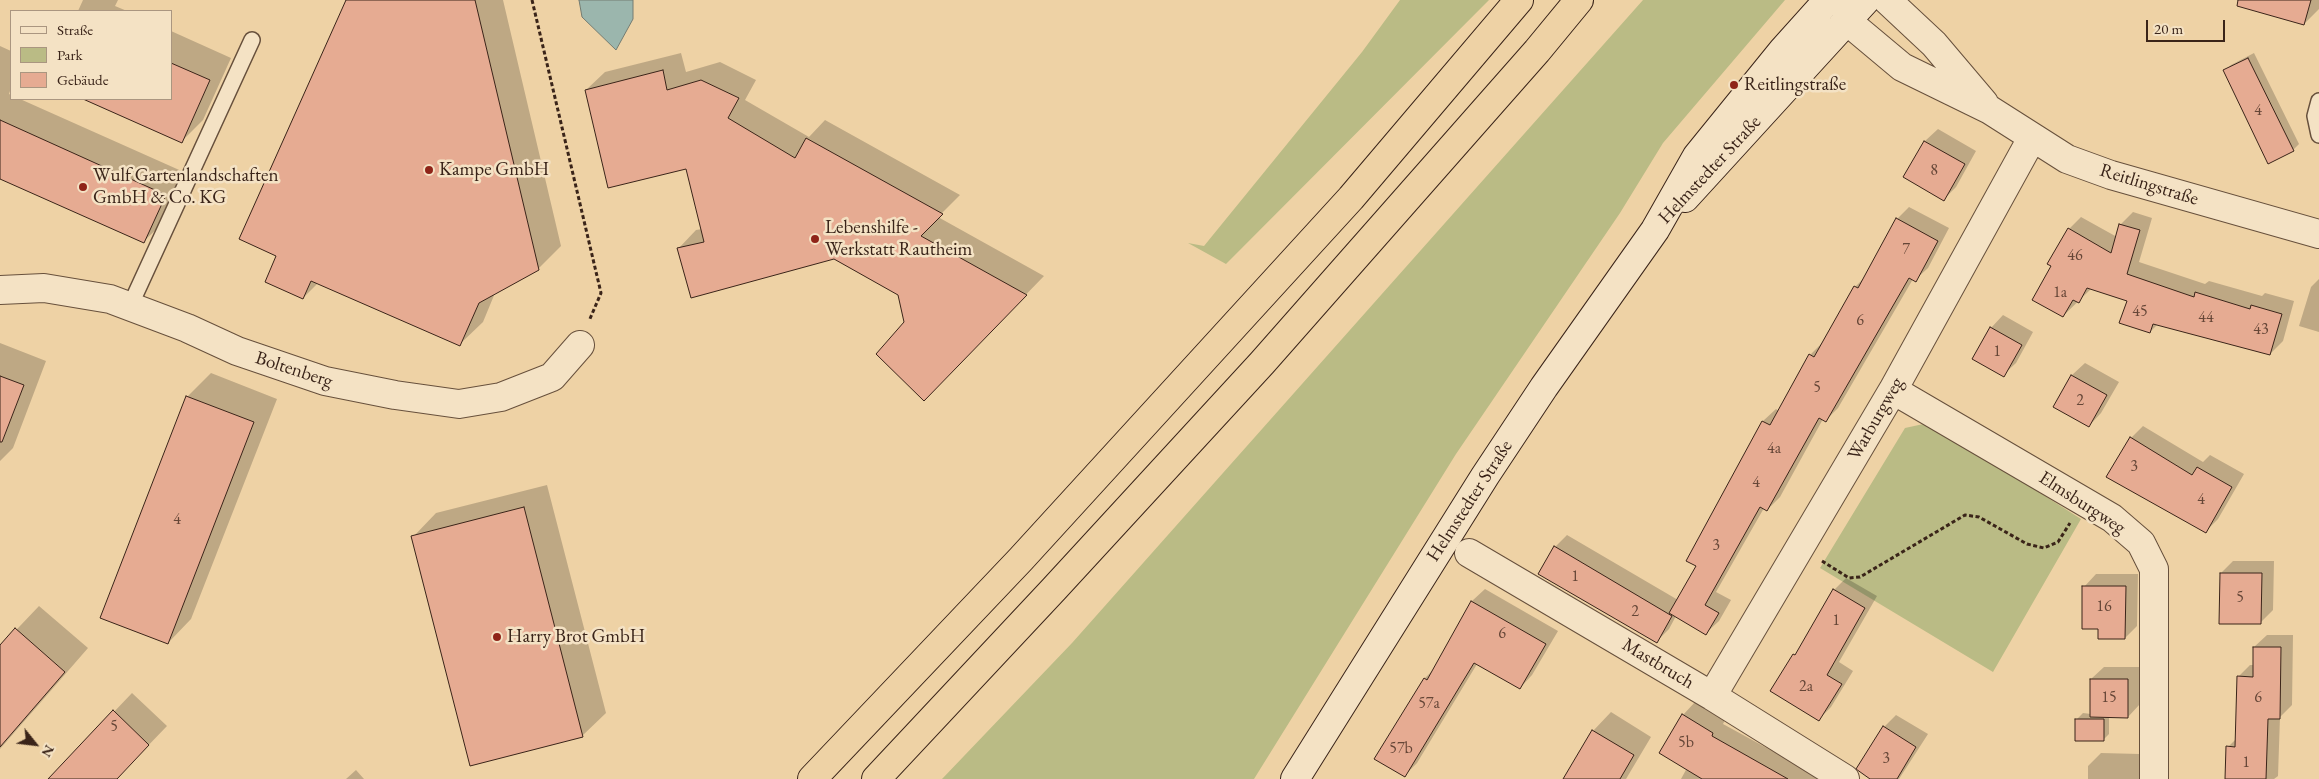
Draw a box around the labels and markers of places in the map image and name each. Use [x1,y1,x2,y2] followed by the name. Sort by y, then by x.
[1744,74,1846,96] place label: Reitlingstraße
[1728,79,1740,91] marker: Reitlingstraße
[439,159,549,181] place label: Kampe GmbH
[423,164,435,176] marker: Kampe GmbH
[93,165,278,209] place label: Wulf Gartenlandschaften GmbH & Co. KG
[77,181,89,193] marker: Wulf Gartenlandschaften GmbH & Co. KG
[825,217,972,261] place label: Lebenshilfe - Werkstatt Rautheim
[809,233,821,245] marker: Lebenshilfe - Werkstatt Rautheim
[507,626,645,648] place label: Harry Brot GmbH
[491,631,503,643] marker: Harry Brot GmbH

